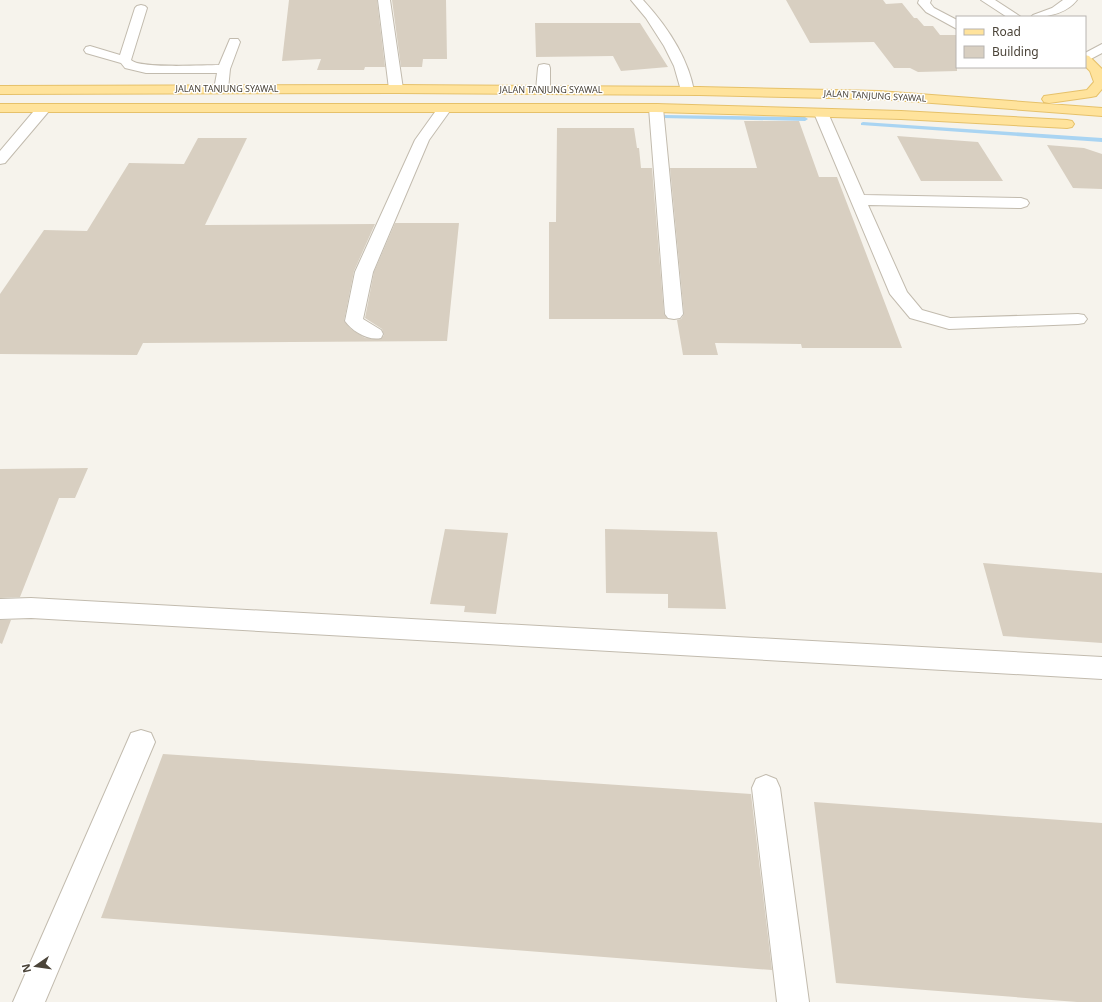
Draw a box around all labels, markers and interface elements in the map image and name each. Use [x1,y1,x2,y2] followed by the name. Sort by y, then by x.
[956,16,1086,68] legend
[992,23,1021,40] text: Road
[992,43,1039,60] text: Building
[175,82,279,95] street label: JALAN TANJUNG SYAWAL
[499,83,603,96] street label: JALAN TANJUNG SYAWAL
[822,86,927,105] street label: JALAN TANJUNG SYAWAL
[16,946,56,986] north arrow
[17,962,34,974] text: N

